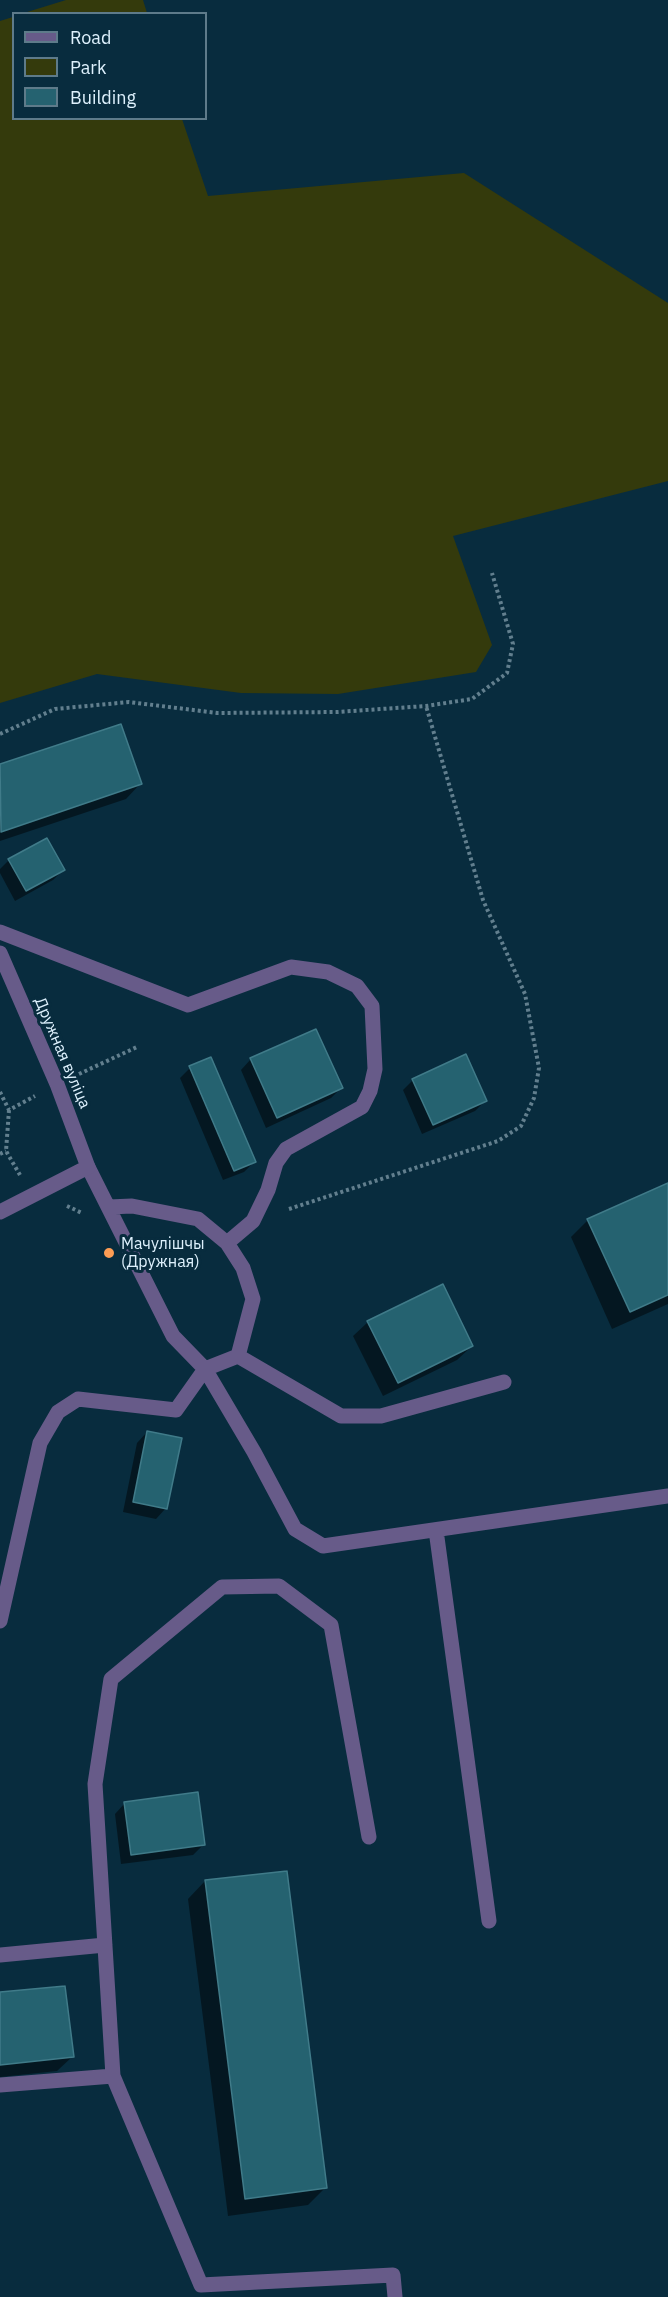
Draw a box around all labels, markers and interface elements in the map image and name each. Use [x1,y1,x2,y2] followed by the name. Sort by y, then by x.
[12,12,207,120] legend
[70,26,111,49] text: Road
[70,56,106,79] text: Park
[70,86,136,109] text: Building
[30,994,94,1112] street label: Дружная вуліца
[121,1234,205,1272] place label: Мачулішчы (Дружная)
[102,1246,116,1260] marker: Мачулішчы (Дружная)

